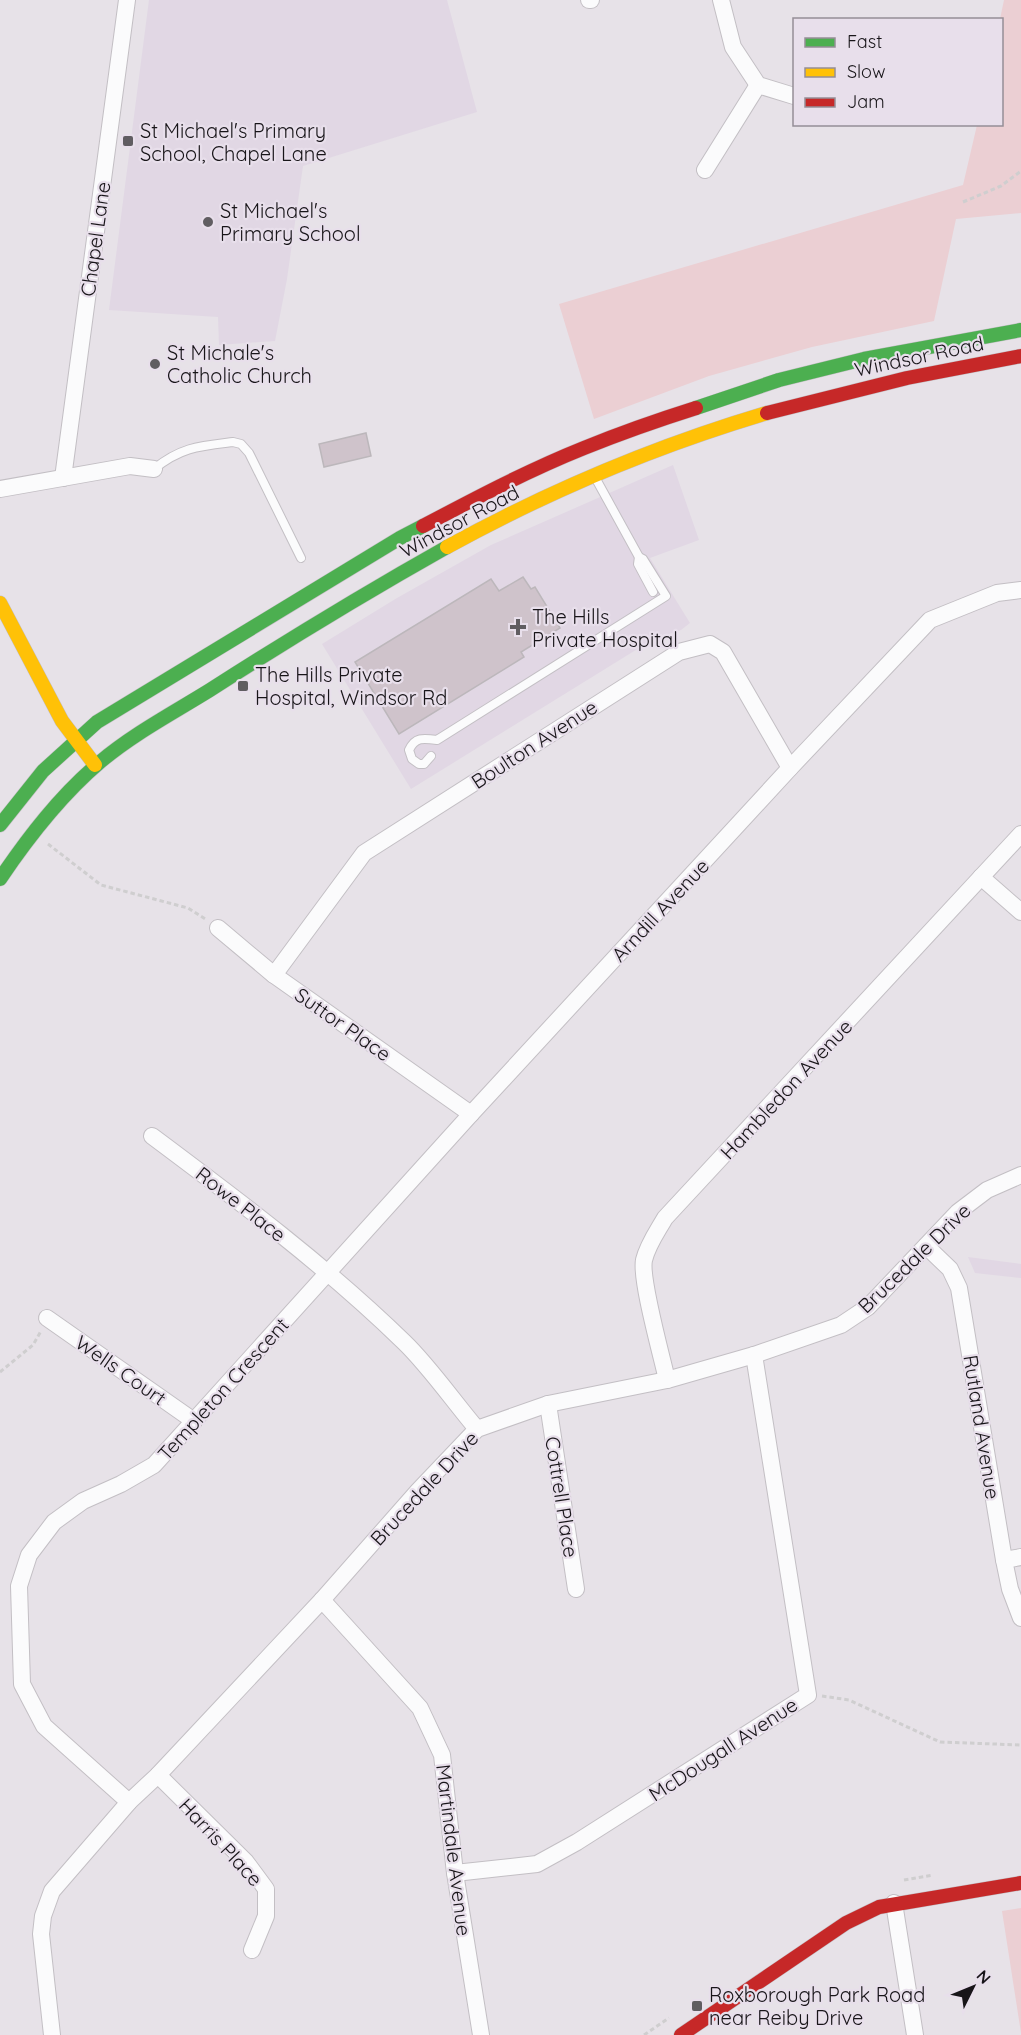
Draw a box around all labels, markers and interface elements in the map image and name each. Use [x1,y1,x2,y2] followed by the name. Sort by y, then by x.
[793,18,1003,126] legend
[847,30,882,53] text: Fast
[847,60,885,83] text: Slow
[847,90,885,113] text: Jam
[140,118,327,166] place label: St Michael's Primary School, Chapel Lane
[121,134,135,148] marker: St Michael's Primary School, Chapel Lane
[75,180,115,298] street label: Chapel Lane
[220,198,361,246] place label: St Michael's Primary School
[201,215,215,229] marker: St Michael's Primary School
[852,330,986,382] street label: Windsor Road
[167,340,312,388] place label: St Michale's Catholic Church
[148,357,162,371] marker: St Michale's Catholic Church
[395,479,523,563] street label: Windsor Road
[532,604,678,652] place label: The Hills Private Hospital
[509,618,527,636] marker: The Hills Private Hospital
[255,662,447,710] place label: The Hills Private Hospital, Windsor Rd
[236,679,250,693] marker: The Hills Private Hospital, Windsor Rd
[466,694,602,794] street label: Boulton Avenue
[606,853,714,967] street label: Arndill Avenue
[290,982,396,1066] street label: Suttor Place
[715,1014,857,1164] street label: Hambledon Avenue
[191,1161,291,1247] street label: Rowe Place
[852,1198,976,1318] street label: Brucedale Drive
[152,1312,294,1466] street label: Templeton Crescent
[71,1330,171,1411] street label: Wells Court
[958,1353,1006,1501] street label: Rutland Avenue
[365,1426,483,1550] street label: Brucedale Drive
[540,1435,584,1559] street label: Cottrell Place
[644,1692,802,1806] street label: McDougall Avenue
[431,1763,477,1937] street label: Martindale Avenue
[174,1793,268,1891] street label: Harris Place
[943,1957,1003,2017] north arrow
[973,1966,995,1988] text: N
[709,1982,925,2030] place label: Roxborough Park Road near Reiby Drive
[690,1999,704,2013] marker: Roxborough Park Road near Reiby Drive

